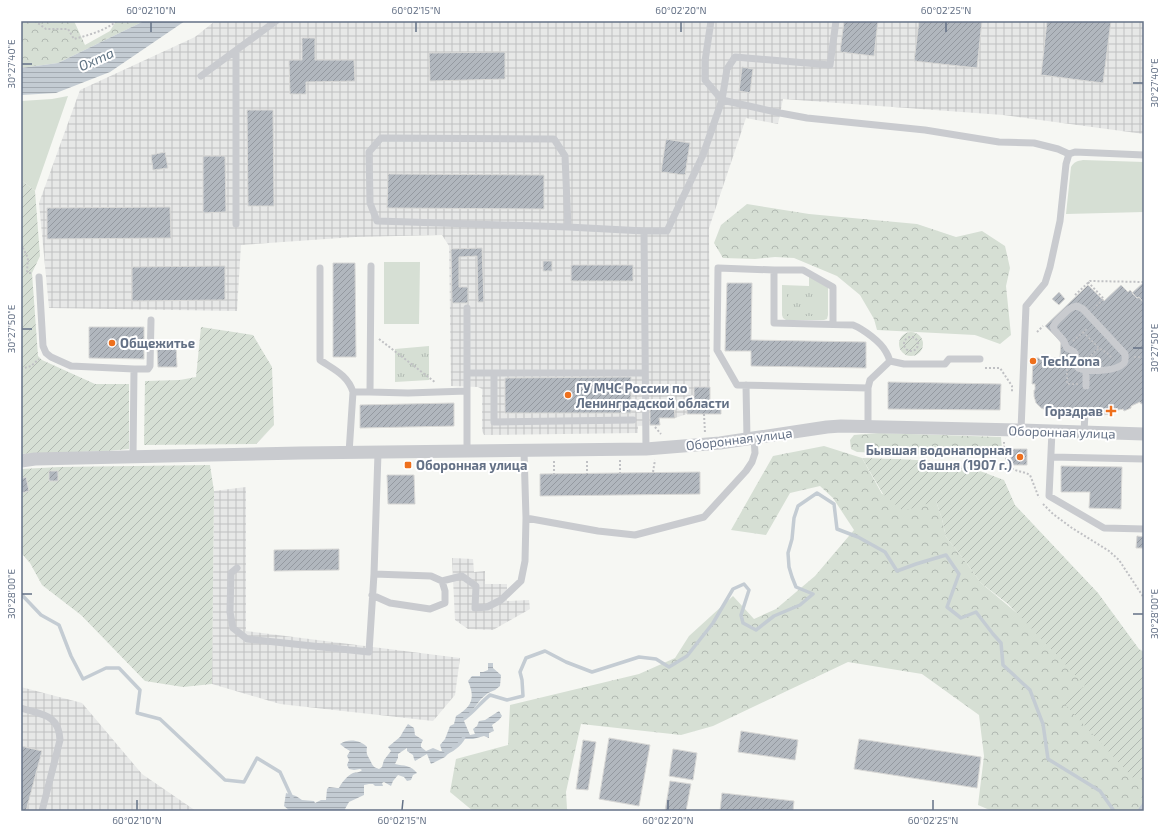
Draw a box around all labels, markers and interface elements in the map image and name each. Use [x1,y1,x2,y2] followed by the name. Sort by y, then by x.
[126,4,176,16] text: 60°02'10"N
[391,4,441,16] text: 60°02'15"N
[655,4,707,16] text: 60°02'20"N
[921,4,971,16] text: 60°02'25"N
[5,39,17,89] text: 30°27'40"E
[76,44,116,74] water label: Охта
[1148,58,1160,108] text: 30°27'40"E
[5,304,17,353] text: 30°27'50"E
[1148,323,1160,372] text: 30°27'50"E
[120,335,195,351] place label: Общежитье
[107,338,117,348] marker: Общежитье
[1041,353,1100,369] place label: TechZona
[1028,356,1038,366] marker: TechZona
[576,380,730,411] place label: ГУ МЧС России по Ленинградской области
[563,390,573,400] marker: ГУ МЧС России по Ленинградской области
[1045,403,1103,419] place label: Горздрав
[1106,406,1116,416] marker: Горздрав
[1008,422,1116,442] street label: Оборонная улица
[685,425,793,453] street label: Оборонная улица
[866,442,1012,473] place label: Бывшая водонапорная башня (1907 г.)
[1015,452,1025,462] marker: Бывшая водонапорная башня (1907 г.)
[416,457,527,473] place label: Оборонная улица
[403,460,413,470] marker: Оборонная улица
[5,569,17,619] text: 30°28'00"E
[1148,589,1160,639] text: 30°28'00"E
[112,814,162,826] text: 60°02'10"N
[377,814,427,826] text: 60°02'15"N
[642,814,694,826] text: 60°02'20"N
[908,814,958,826] text: 60°02'25"N

